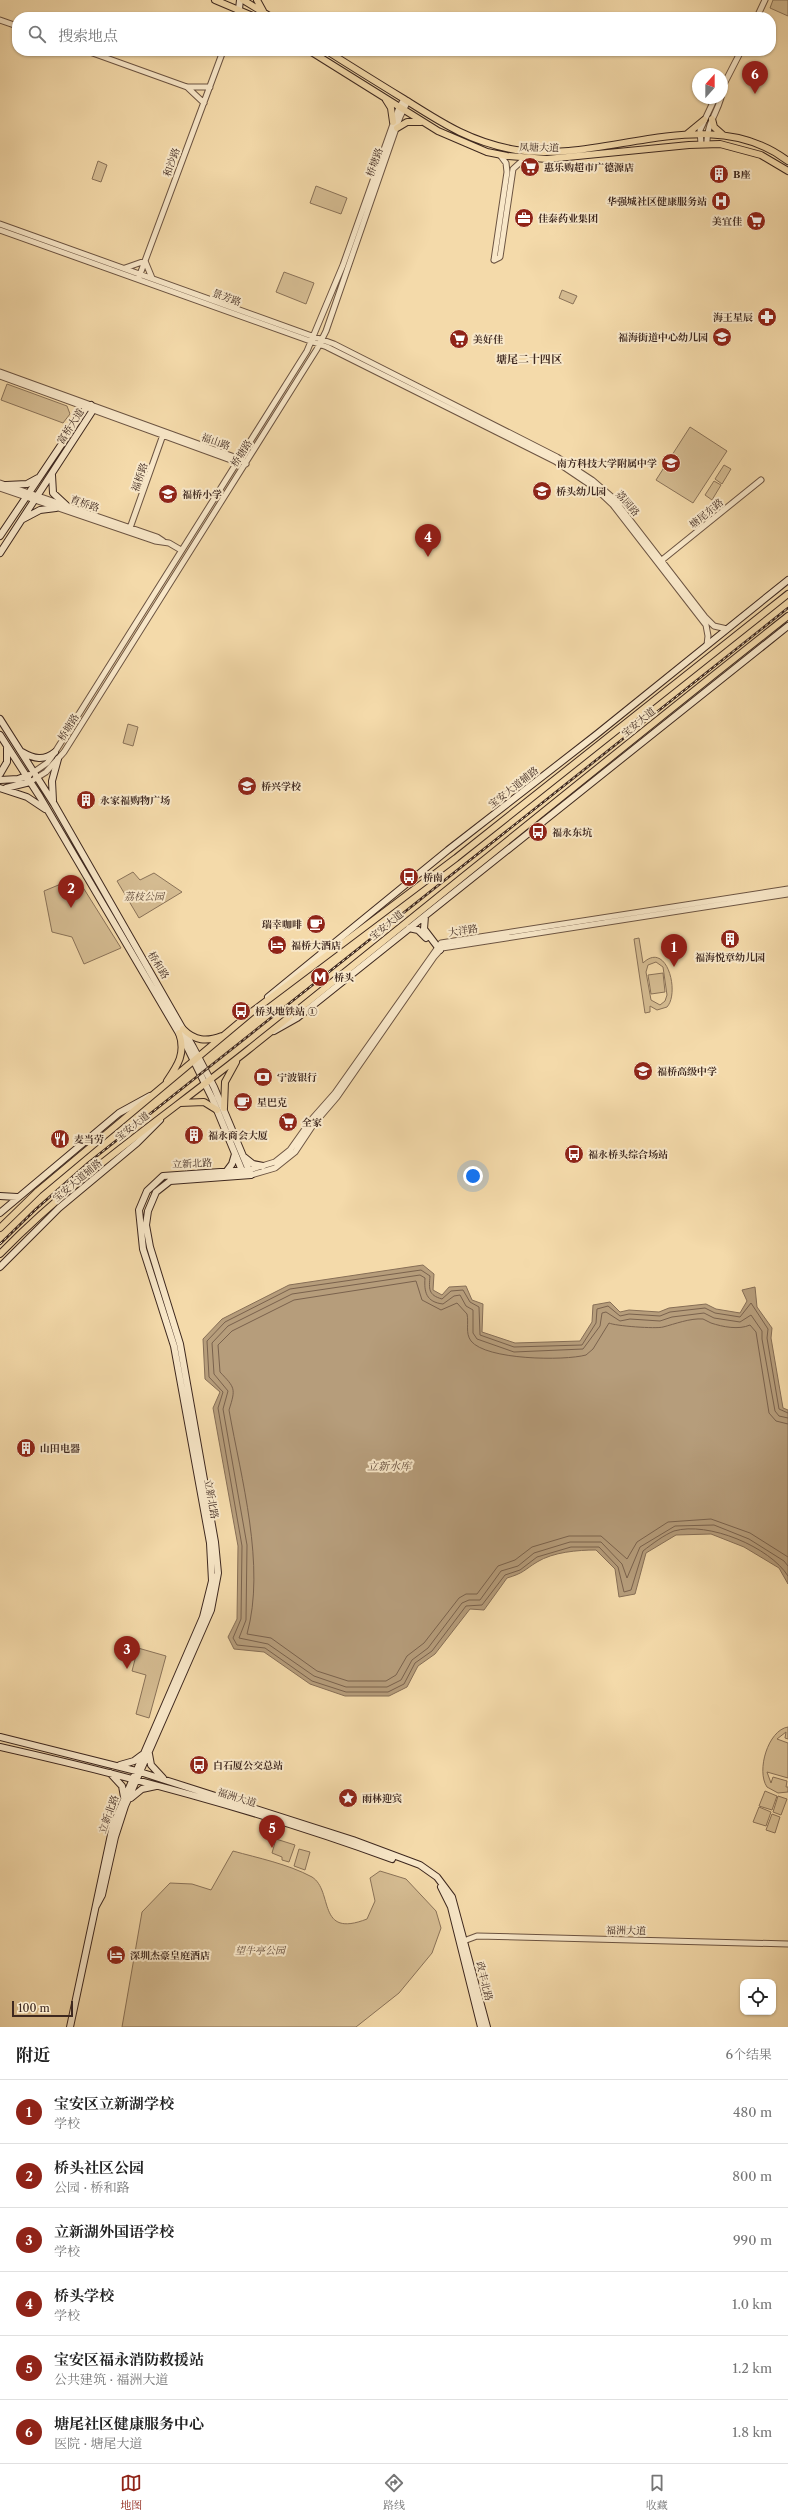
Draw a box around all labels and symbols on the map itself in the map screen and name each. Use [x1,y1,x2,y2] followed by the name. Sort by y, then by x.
[742,61,768,94] pin: 6
[692,68,728,104] north arrow
[519,141,559,154] street label: 凤塘大道
[160,146,183,178] street label: 和沙路
[363,146,386,178] street label: 桥塘路
[519,156,541,178] supermarket icon: 惠乐购超市广德源店
[544,161,634,174] place label: 惠乐购超市广德源店
[708,163,730,185] building icon: B座
[733,168,750,181] place label: B座
[710,190,732,212] hospital icon: 华强城社区健康服务站
[607,195,707,208] place label: 华强城社区健康服务站
[513,207,535,229] office icon: 佳泰药业集团
[745,210,767,232] supermarket icon: 美宜佳
[538,212,598,225] place label: 佳泰药业集团
[712,215,743,228] place label: 美宜佳
[211,286,243,309] street label: 景芳路
[756,306,778,328] pharmacy icon: 海王星辰
[713,311,753,324] place label: 海王星辰
[711,326,733,348] school or university icon: 福海街道中心幼儿园
[448,328,470,350] supermarket icon: 美好佳
[618,331,708,344] place label: 福海街道中心幼儿园
[473,333,504,346] place label: 美好佳
[496,352,562,366] district label: 塘尾二十四区
[54,406,87,447] street label: 富桥大道
[200,430,232,453] street label: 福山路
[228,437,255,469] street label: 桥塘路
[660,452,682,474] school or university icon: 南方科技大学附属中学
[557,457,657,470] place label: 南方科技大学附属中学
[128,461,151,493] street label: 福桥路
[531,480,553,502] school or university icon: 桥头幼儿园
[157,483,179,505] school or university icon: 福桥小学
[556,485,606,498] place label: 桥头幼儿园
[182,488,222,501] place label: 福桥小学
[613,488,642,519] street label: 荔园路
[69,492,101,515] street label: 育桥路
[687,496,726,531] street label: 塘尾东路
[415,524,441,557] pin: 4
[619,705,658,740] street label: 宝安大道
[55,711,82,743] street label: 桥塘路
[486,764,541,811] street label: 宝安大道辅路
[236,775,258,797] school or university icon: 桥兴学校
[261,780,301,793] place label: 桥兴学校
[75,789,97,811] building icon: 永家福购物广场
[100,794,170,807] place label: 永家福购物广场
[527,821,549,843] bus stop icon: 福永东坑
[552,826,593,839] place label: 福永东坑
[398,866,420,888] bus stop icon: 桥南
[423,871,443,884] place label: 桥南
[58,875,84,908] pin: 2
[124,890,166,903] park label: 荔枝公园
[367,908,406,943] street label: 宝安大道
[305,913,327,935] cafe icon: 瑞幸咖啡
[262,918,302,931] place label: 瑞幸咖啡
[447,922,479,939] street label: 大洋路
[719,928,741,950] building icon: 福海悦章幼儿园
[266,934,288,956] hotel icon: 福桥大酒店
[661,934,687,967] pin: 1
[291,939,341,952] place label: 福桥大酒店
[145,949,172,981] street label: 桥和路
[695,951,765,964] place label: 福海悦章幼儿园
[309,966,331,988] metro station icon: 桥头
[334,971,354,984] place label: 桥头
[230,1000,252,1022] bus stop icon: 桥头地铁站 ①
[255,1005,318,1018] place label: 桥头地铁站 ①
[632,1060,654,1082] school or university icon: 福桥高级中学
[657,1065,717,1078] place label: 福桥高级中学
[252,1066,274,1088] bank icon: 宁波银行
[277,1071,317,1084] place label: 宁波银行
[232,1091,254,1113] cafe icon: 星巴克
[257,1096,287,1109] place label: 星巴克
[113,1109,152,1144] street label: 宝安大道
[277,1111,299,1133] supermarket icon: 全家
[302,1116,322,1129] place label: 全家
[183,1124,205,1146] building icon: 福永商会大厦
[49,1128,71,1150] restaurant icon: 麦当劳
[208,1129,268,1142] place label: 福永商会大厦
[74,1133,104,1146] place label: 麦当劳
[563,1143,585,1165] bus stop icon: 福永桥头综合场站
[588,1148,668,1161] place label: 福永桥头综合场站
[50,1156,104,1205] street label: 宝安大道辅路
[172,1156,212,1171] street label: 立新北路
[463,1166,483,1186] your location
[15,1437,37,1459] building icon: 山田电器
[40,1442,80,1455] place label: 山田电器
[367,1459,413,1473] water label: 立新水库
[202,1478,221,1520] street label: 立新北路
[114,1636,140,1669] pin: 3
[188,1754,210,1776] bus stop icon: 白石厦公交总站
[213,1759,283,1772] place label: 白石厦公交总站
[216,1785,258,1810] street label: 福洲大道
[337,1787,359,1809] place icon: 雨林迎宾
[362,1792,402,1805] place label: 雨林迎宾
[96,1793,121,1835] street label: 立新北路
[259,1815,285,1848] pin: 5
[606,1924,646,1937] street label: 福洲大道
[105,1944,127,1966] hotel icon: 深圳杰豪皇庭酒店
[235,1944,287,1957] park label: 望牛亭公园
[130,1949,210,1962] place label: 深圳杰豪皇庭酒店
[473,1960,496,2002] street label: 政丰北路
[12,1999,73,2018] scale bar

